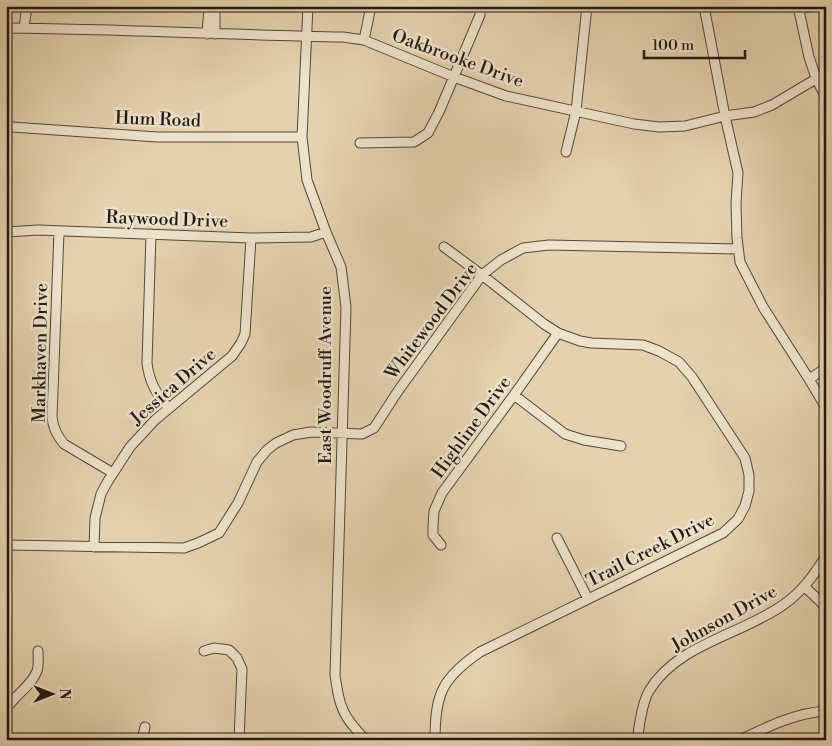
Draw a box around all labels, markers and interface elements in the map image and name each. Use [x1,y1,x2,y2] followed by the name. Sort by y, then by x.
[389,24,527,93] street label: Oakbrooke Drive
[644,28,746,60] scale bar
[652,36,694,55] text: 100 m
[115,107,202,133] street label: Hum Road
[105,206,229,233] street label: Raywood Drive
[379,258,483,385] street label: Whitewood Drive
[28,283,53,423] street label: Markhaven Drive
[314,286,337,464] street label: East Woodruff Avenue
[125,343,221,431] street label: Jessica Drive
[427,372,516,483] street label: Highline Drive
[582,508,718,593] street label: Trail Creek Drive
[666,580,781,657] street label: Johnson Drive
[28,668,78,718] north arrow
[55,688,73,700] text: N

